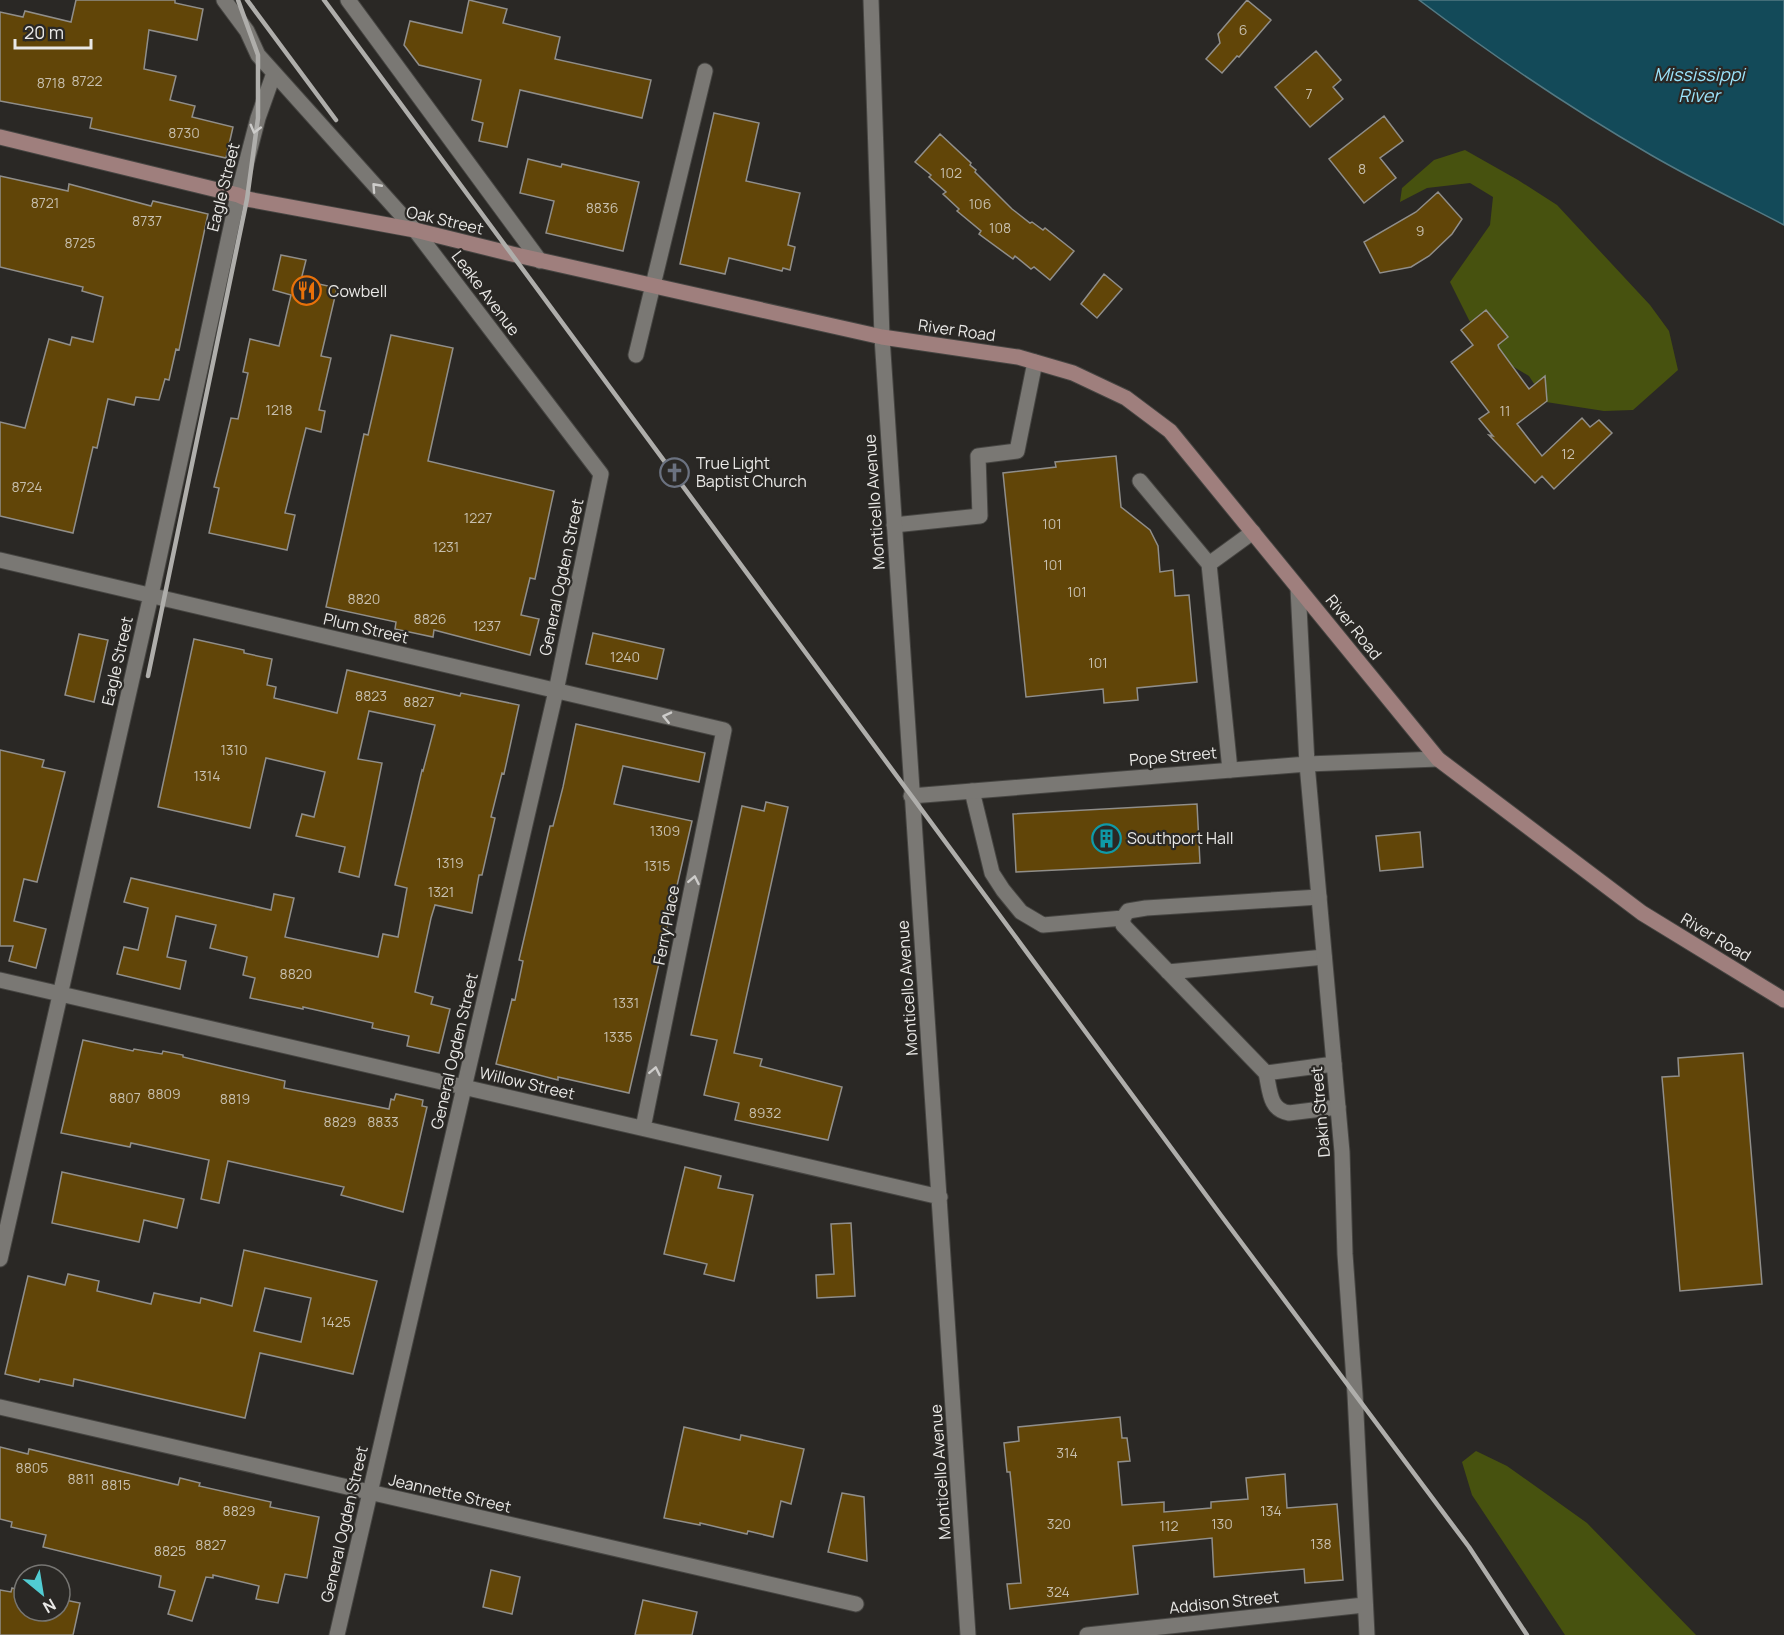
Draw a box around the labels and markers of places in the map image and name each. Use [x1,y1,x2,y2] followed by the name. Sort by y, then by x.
[291,275,323,307] restaurant icon: Cowbell
[328,280,387,302] place label: Cowbell
[696,452,807,492] place label: True Light Baptist Church
[659,456,691,488] church icon: True Light Baptist Church
[1090,822,1122,854] building icon: Southport Hall
[1127,827,1233,849] place label: Southport Hall

